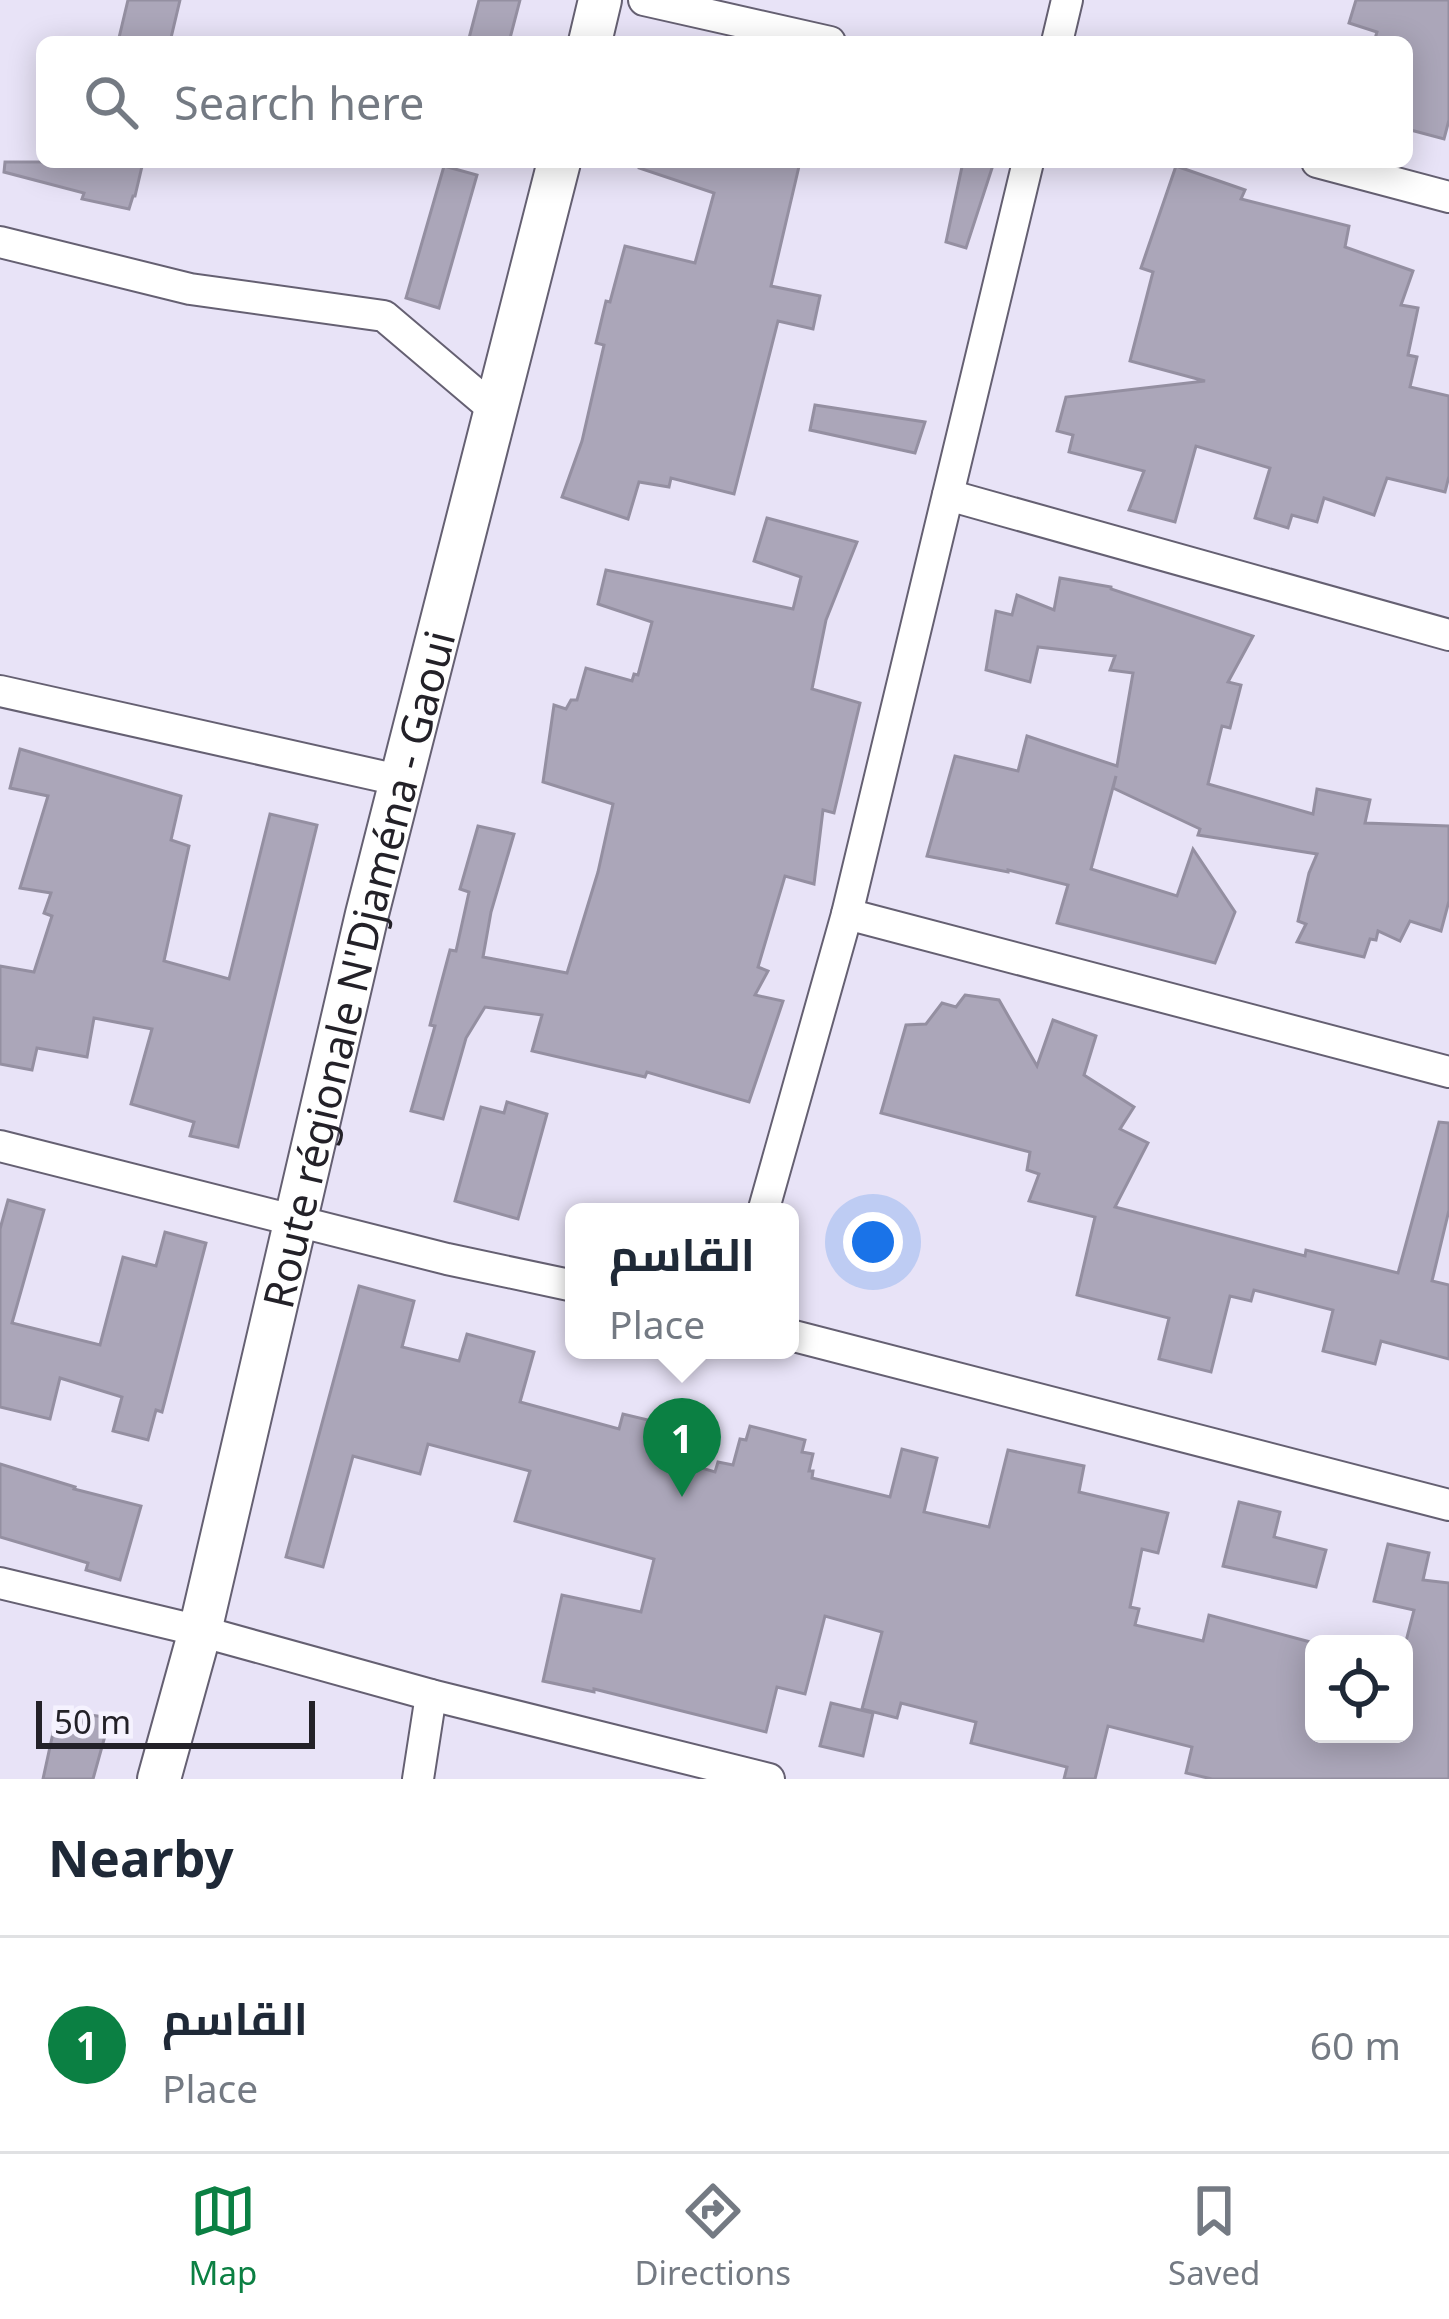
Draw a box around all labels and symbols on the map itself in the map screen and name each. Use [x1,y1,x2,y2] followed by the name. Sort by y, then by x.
[248,624,467,1313] street label: Route régionale N'Djaména - Gaoui
[843,1212,903,1272] your location
[643,1398,721,1497] pin: 1
[36,1695,315,1748] scale bar

